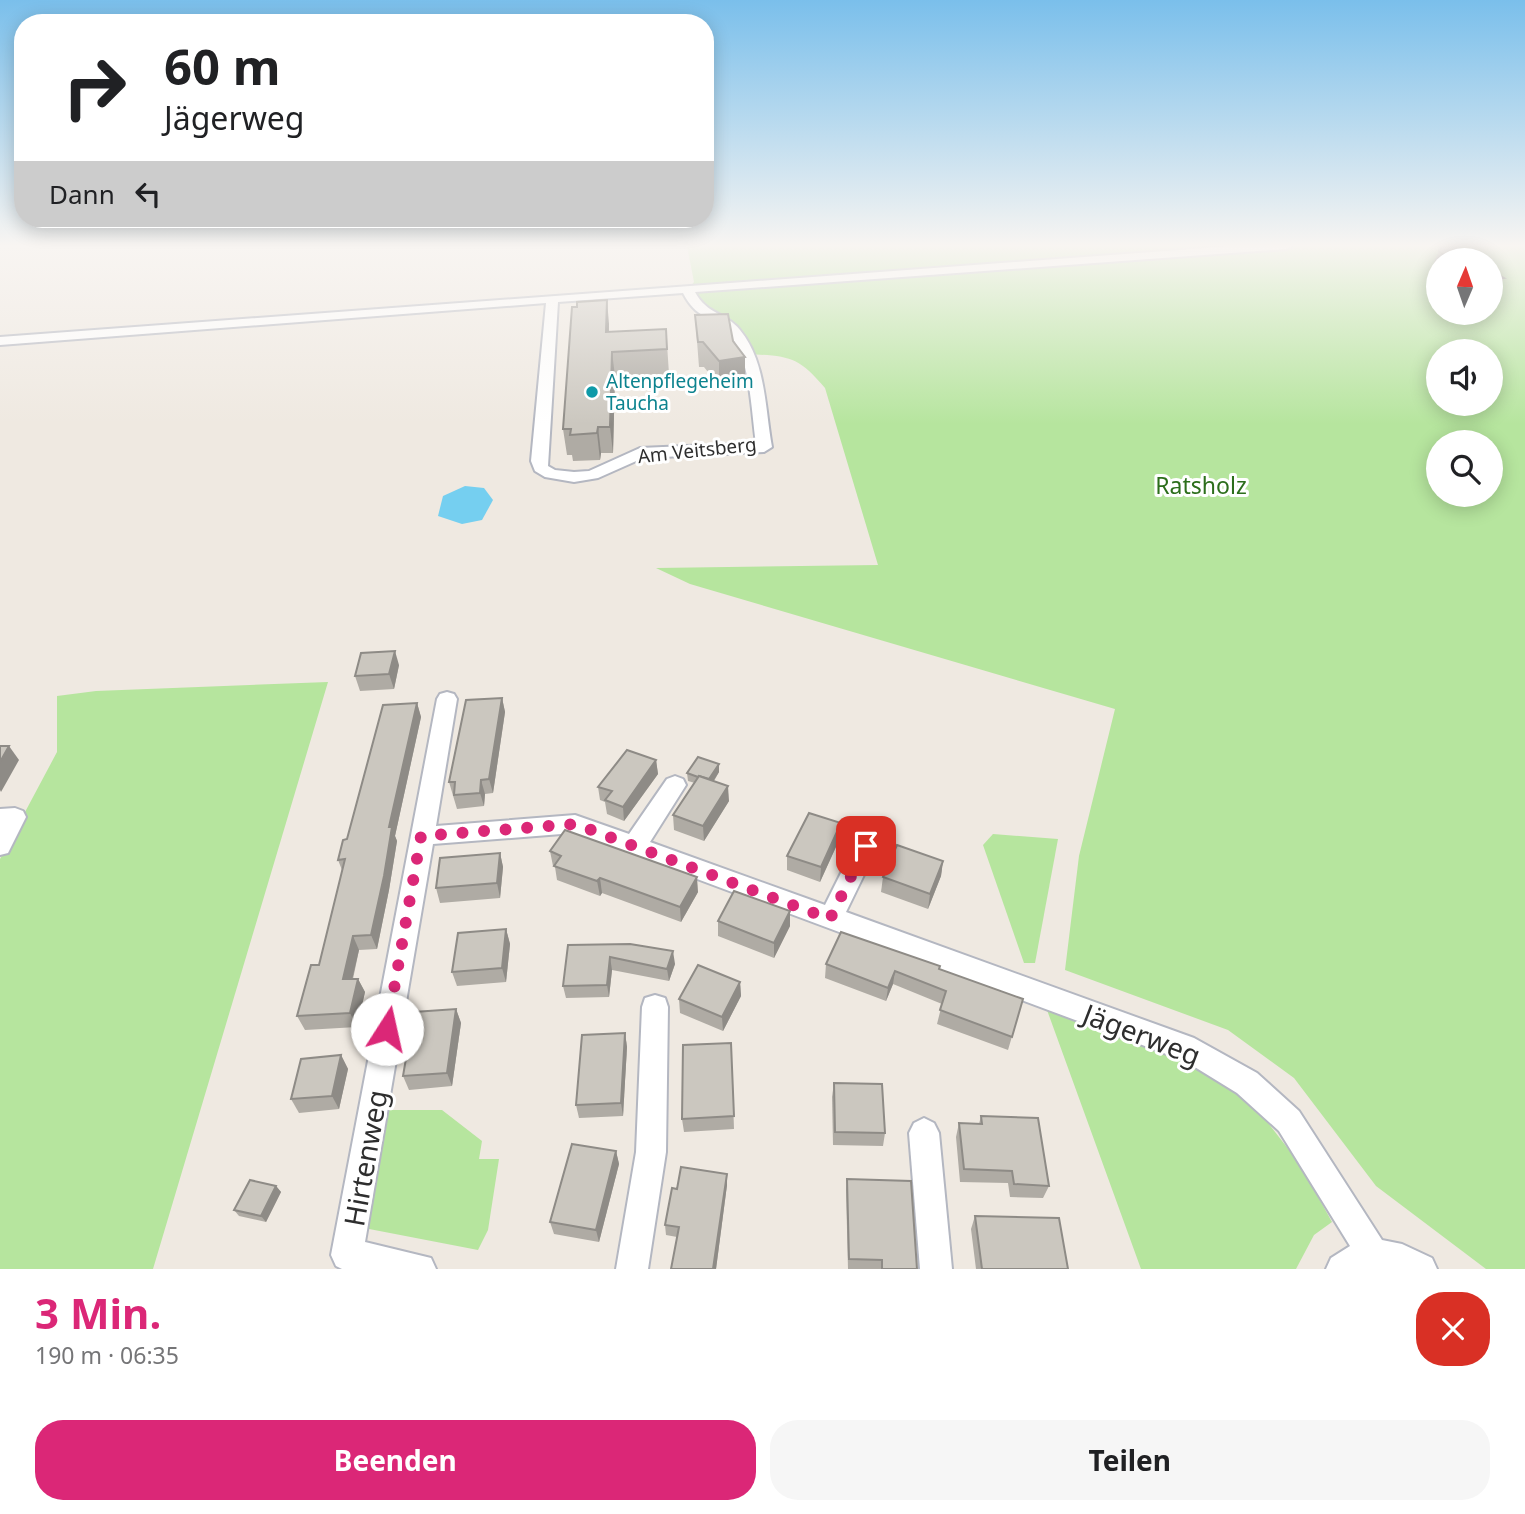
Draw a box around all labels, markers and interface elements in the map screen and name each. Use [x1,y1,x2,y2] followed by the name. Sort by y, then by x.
[164,33,281,99] text: 60 m
[49,42,140,133] icon: right
[164,96,305,139] text: Jägerweg
[129,175,167,213] icon: left
[49,176,115,212] text: Dann
[1426,248,1503,326] north arrow
[1426,248,1503,507] map controls
[1426,339,1503,416] button: sound
[606,368,754,416] place label: Altenpflegeheim Taucha
[584,384,600,400] marker: Altenpflegeheim Taucha
[1426,430,1503,507] button: search
[636,431,758,469] street label: Am Veitsberg
[1155,469,1247,501] park label: Ratsholz
[836,816,896,876] pin
[847,827,885,865] icon: arrive
[350,992,424,1066] position arrow
[1075,993,1206,1074] street label: Jägerweg
[334,1087,396,1229] street label: Hirtenweg
[35,1284,161,1341] text: 3 Min.
[1416,1292,1490,1366] button: close
[35,1339,179,1371] text: 190 m · 06:35
[35,1420,756,1500] button: Beenden
[770,1420,1490,1500] button: Teilen

